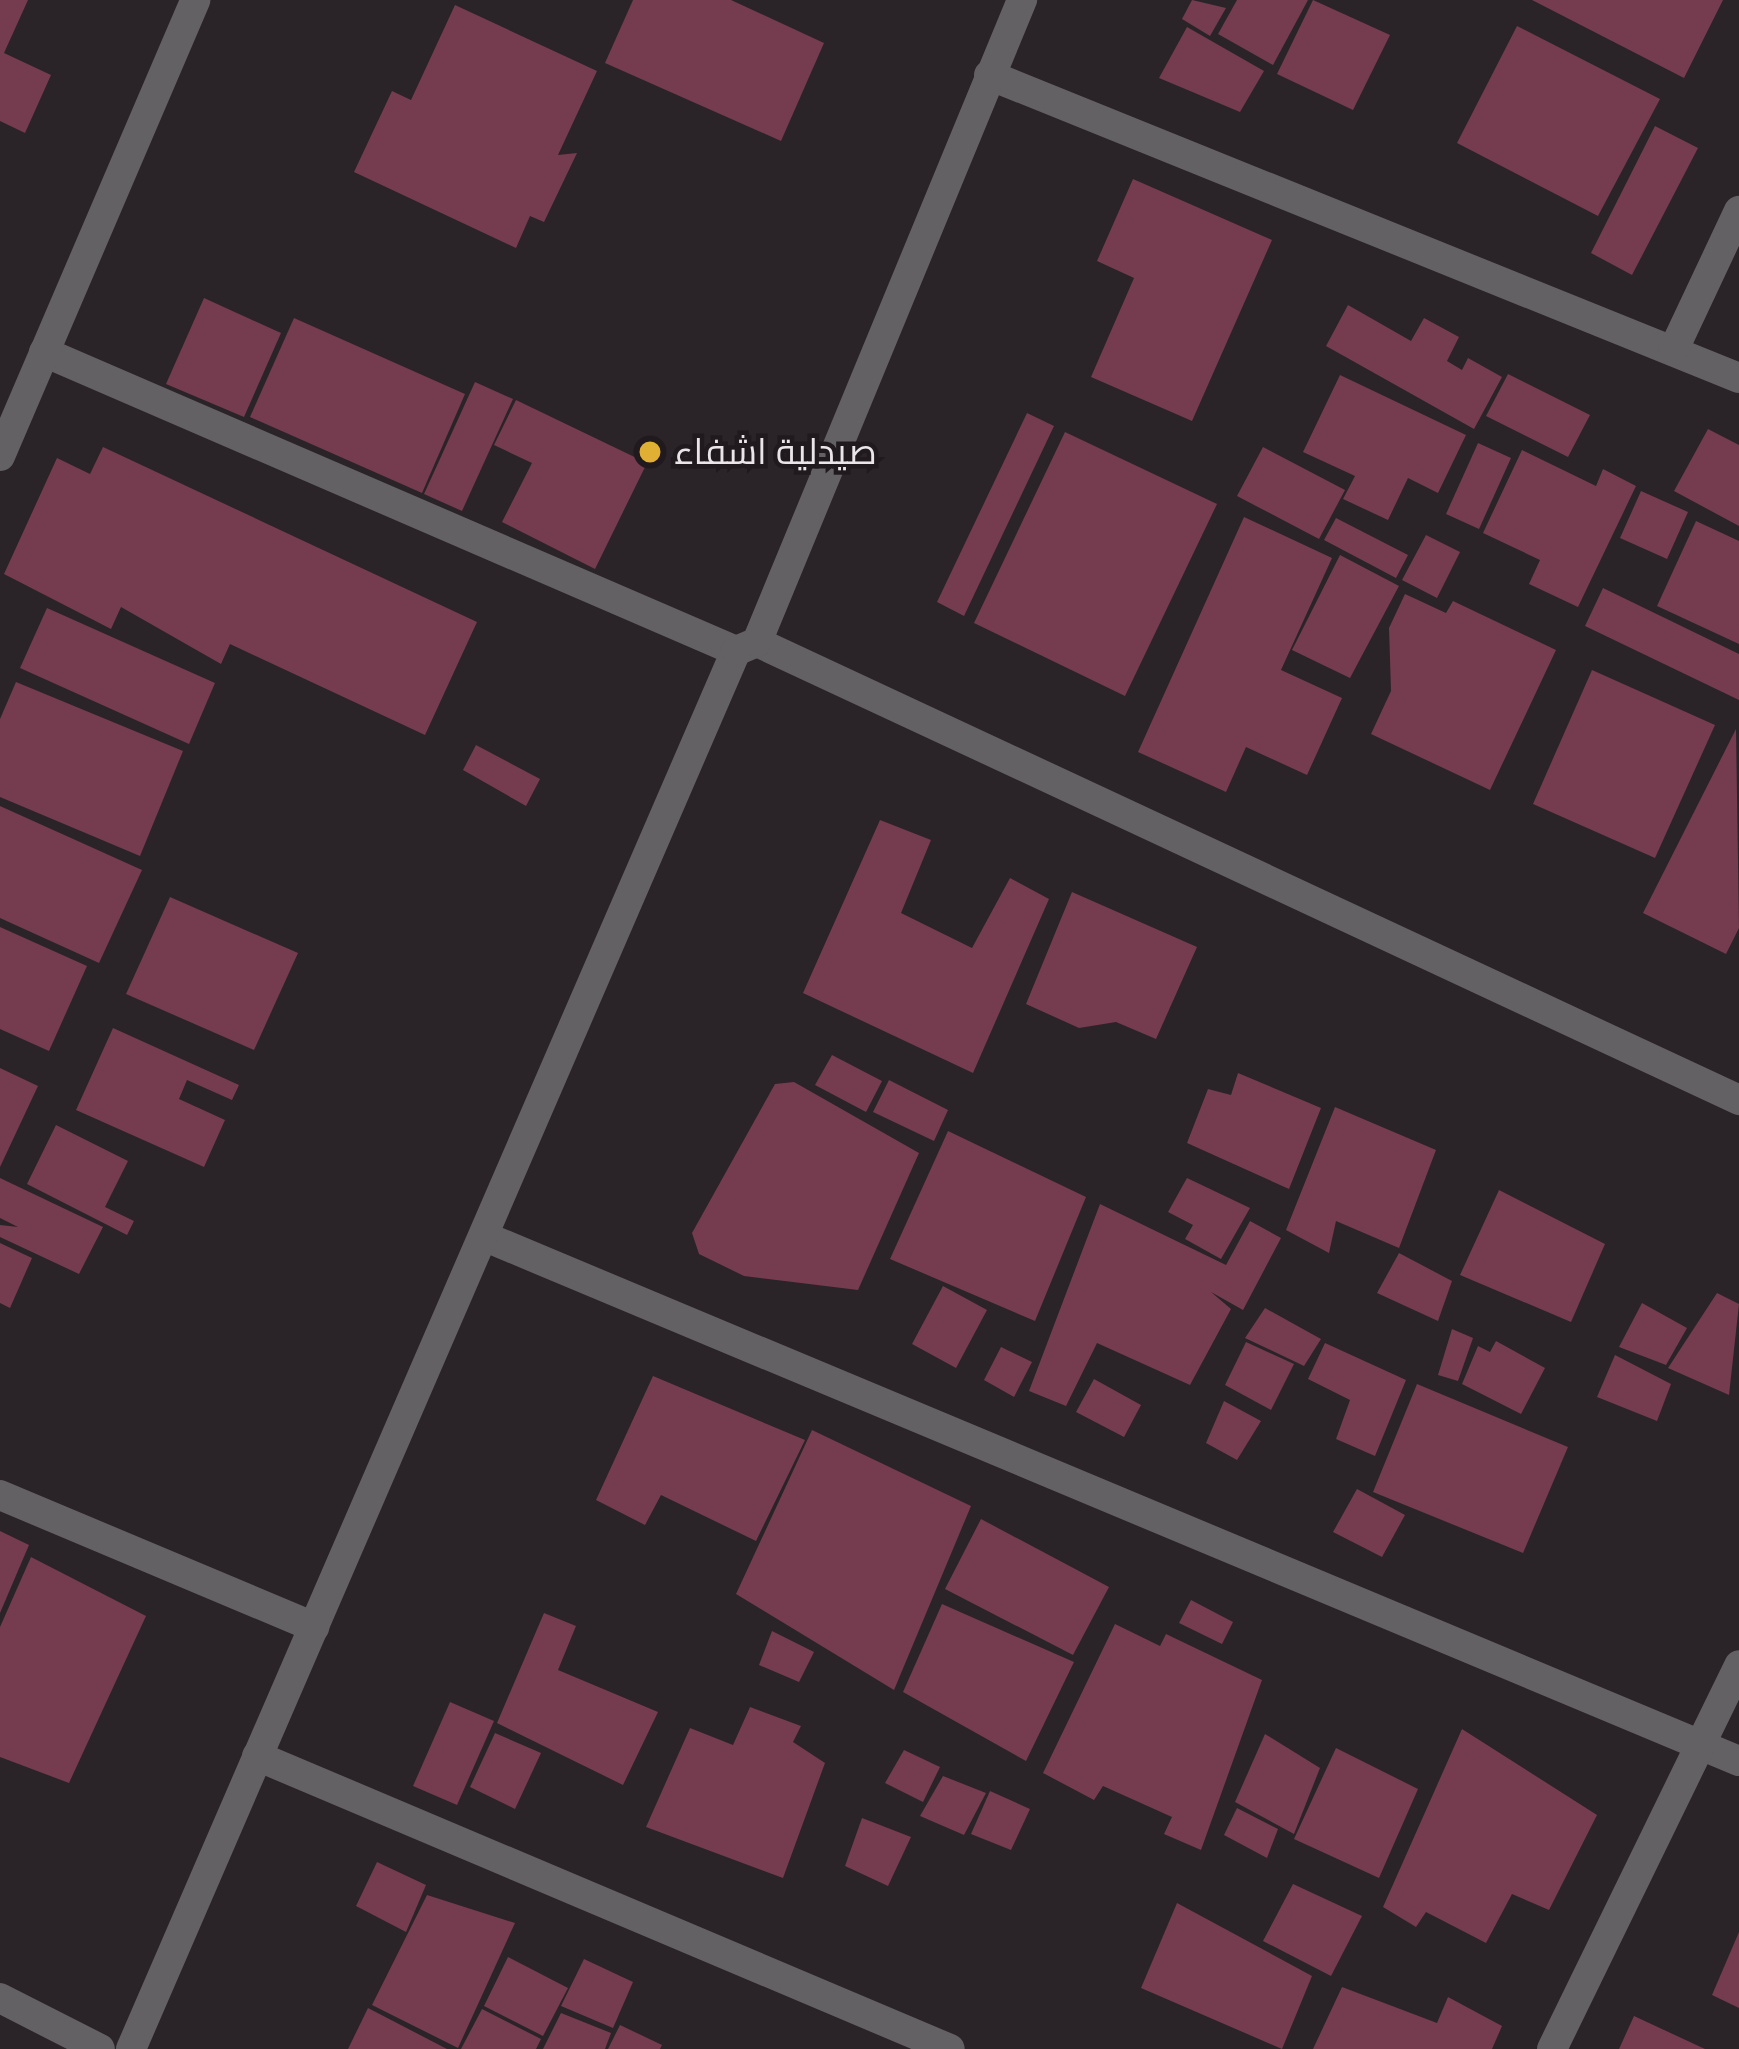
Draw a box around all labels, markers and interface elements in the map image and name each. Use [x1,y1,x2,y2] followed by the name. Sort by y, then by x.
[674,430,877,474] place label: صيدلية اشفاء
[637,439,663,465] marker: صيدلية اشفاء

